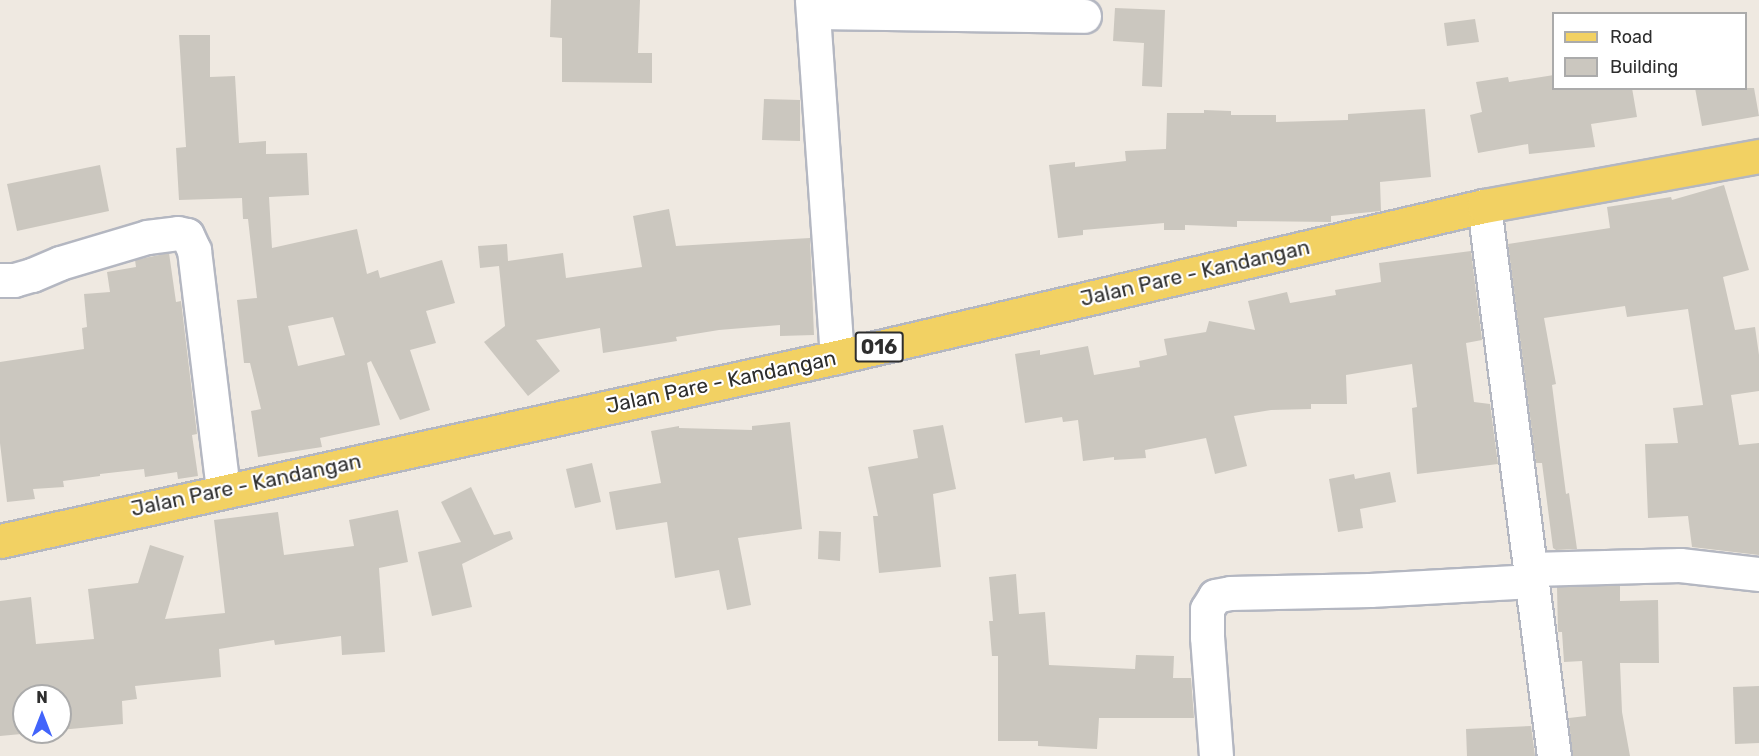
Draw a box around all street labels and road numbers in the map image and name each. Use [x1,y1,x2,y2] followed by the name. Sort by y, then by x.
[1078,234,1312,312] street label: Jalan Pare - Kandangan
[854,330,904,364] road number: 016
[604,345,838,419] street label: Jalan Pare - Kandangan
[129,448,363,522] street label: Jalan Pare - Kandangan

